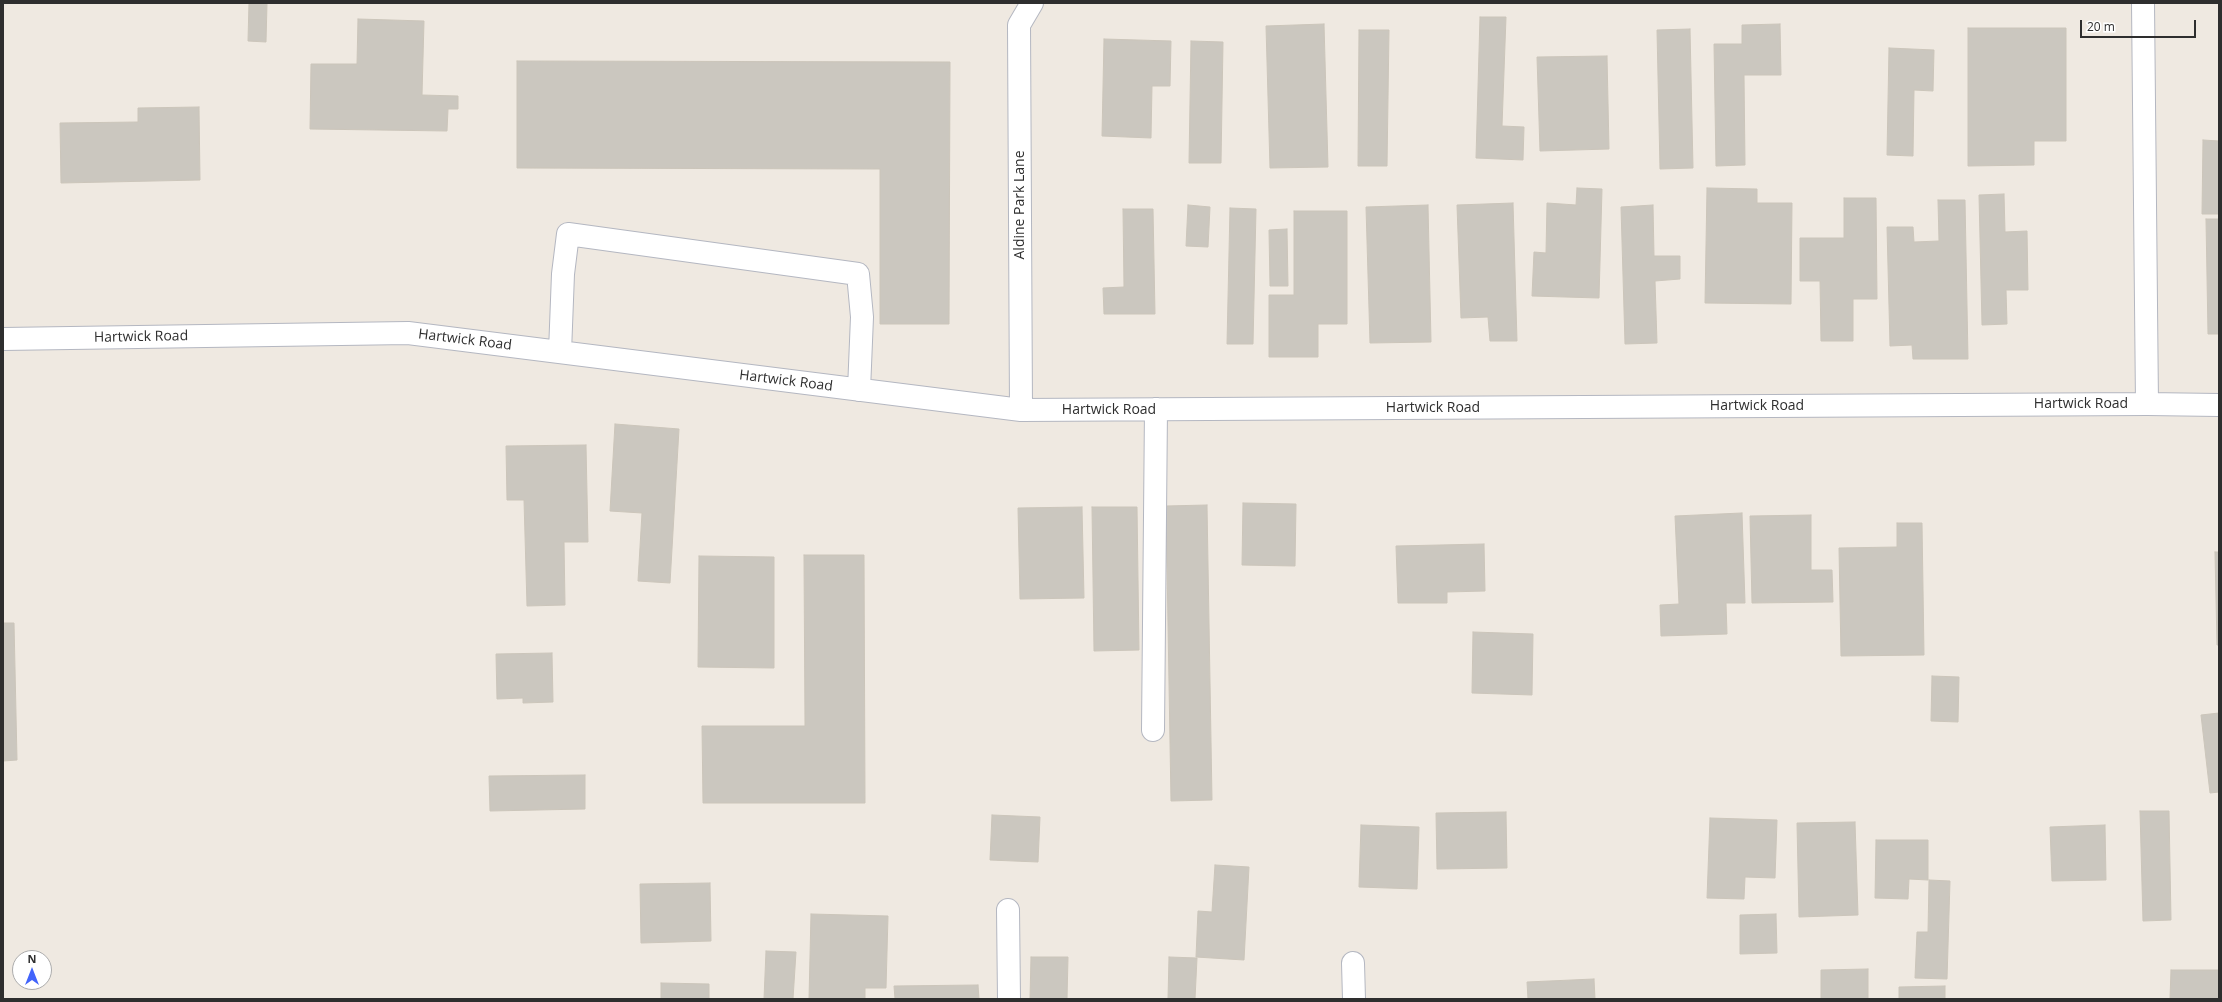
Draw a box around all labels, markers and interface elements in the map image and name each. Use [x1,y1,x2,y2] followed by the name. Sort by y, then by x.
[2082,12,2198,38] scale bar
[2087,18,2115,35] text: 20 m
[1012,150,1028,260] street label: Aldine Park Lane
[417,326,513,354] street label: Hartwick Road
[94,328,188,346] street label: Hartwick Road
[738,367,834,395] street label: Hartwick Road
[2034,396,2128,412] street label: Hartwick Road
[1710,398,1804,414] street label: Hartwick Road
[1386,400,1480,416] street label: Hartwick Road
[1062,402,1156,418] street label: Hartwick Road
[12,950,52,990] north arrow
[28,951,36,966] text: N

